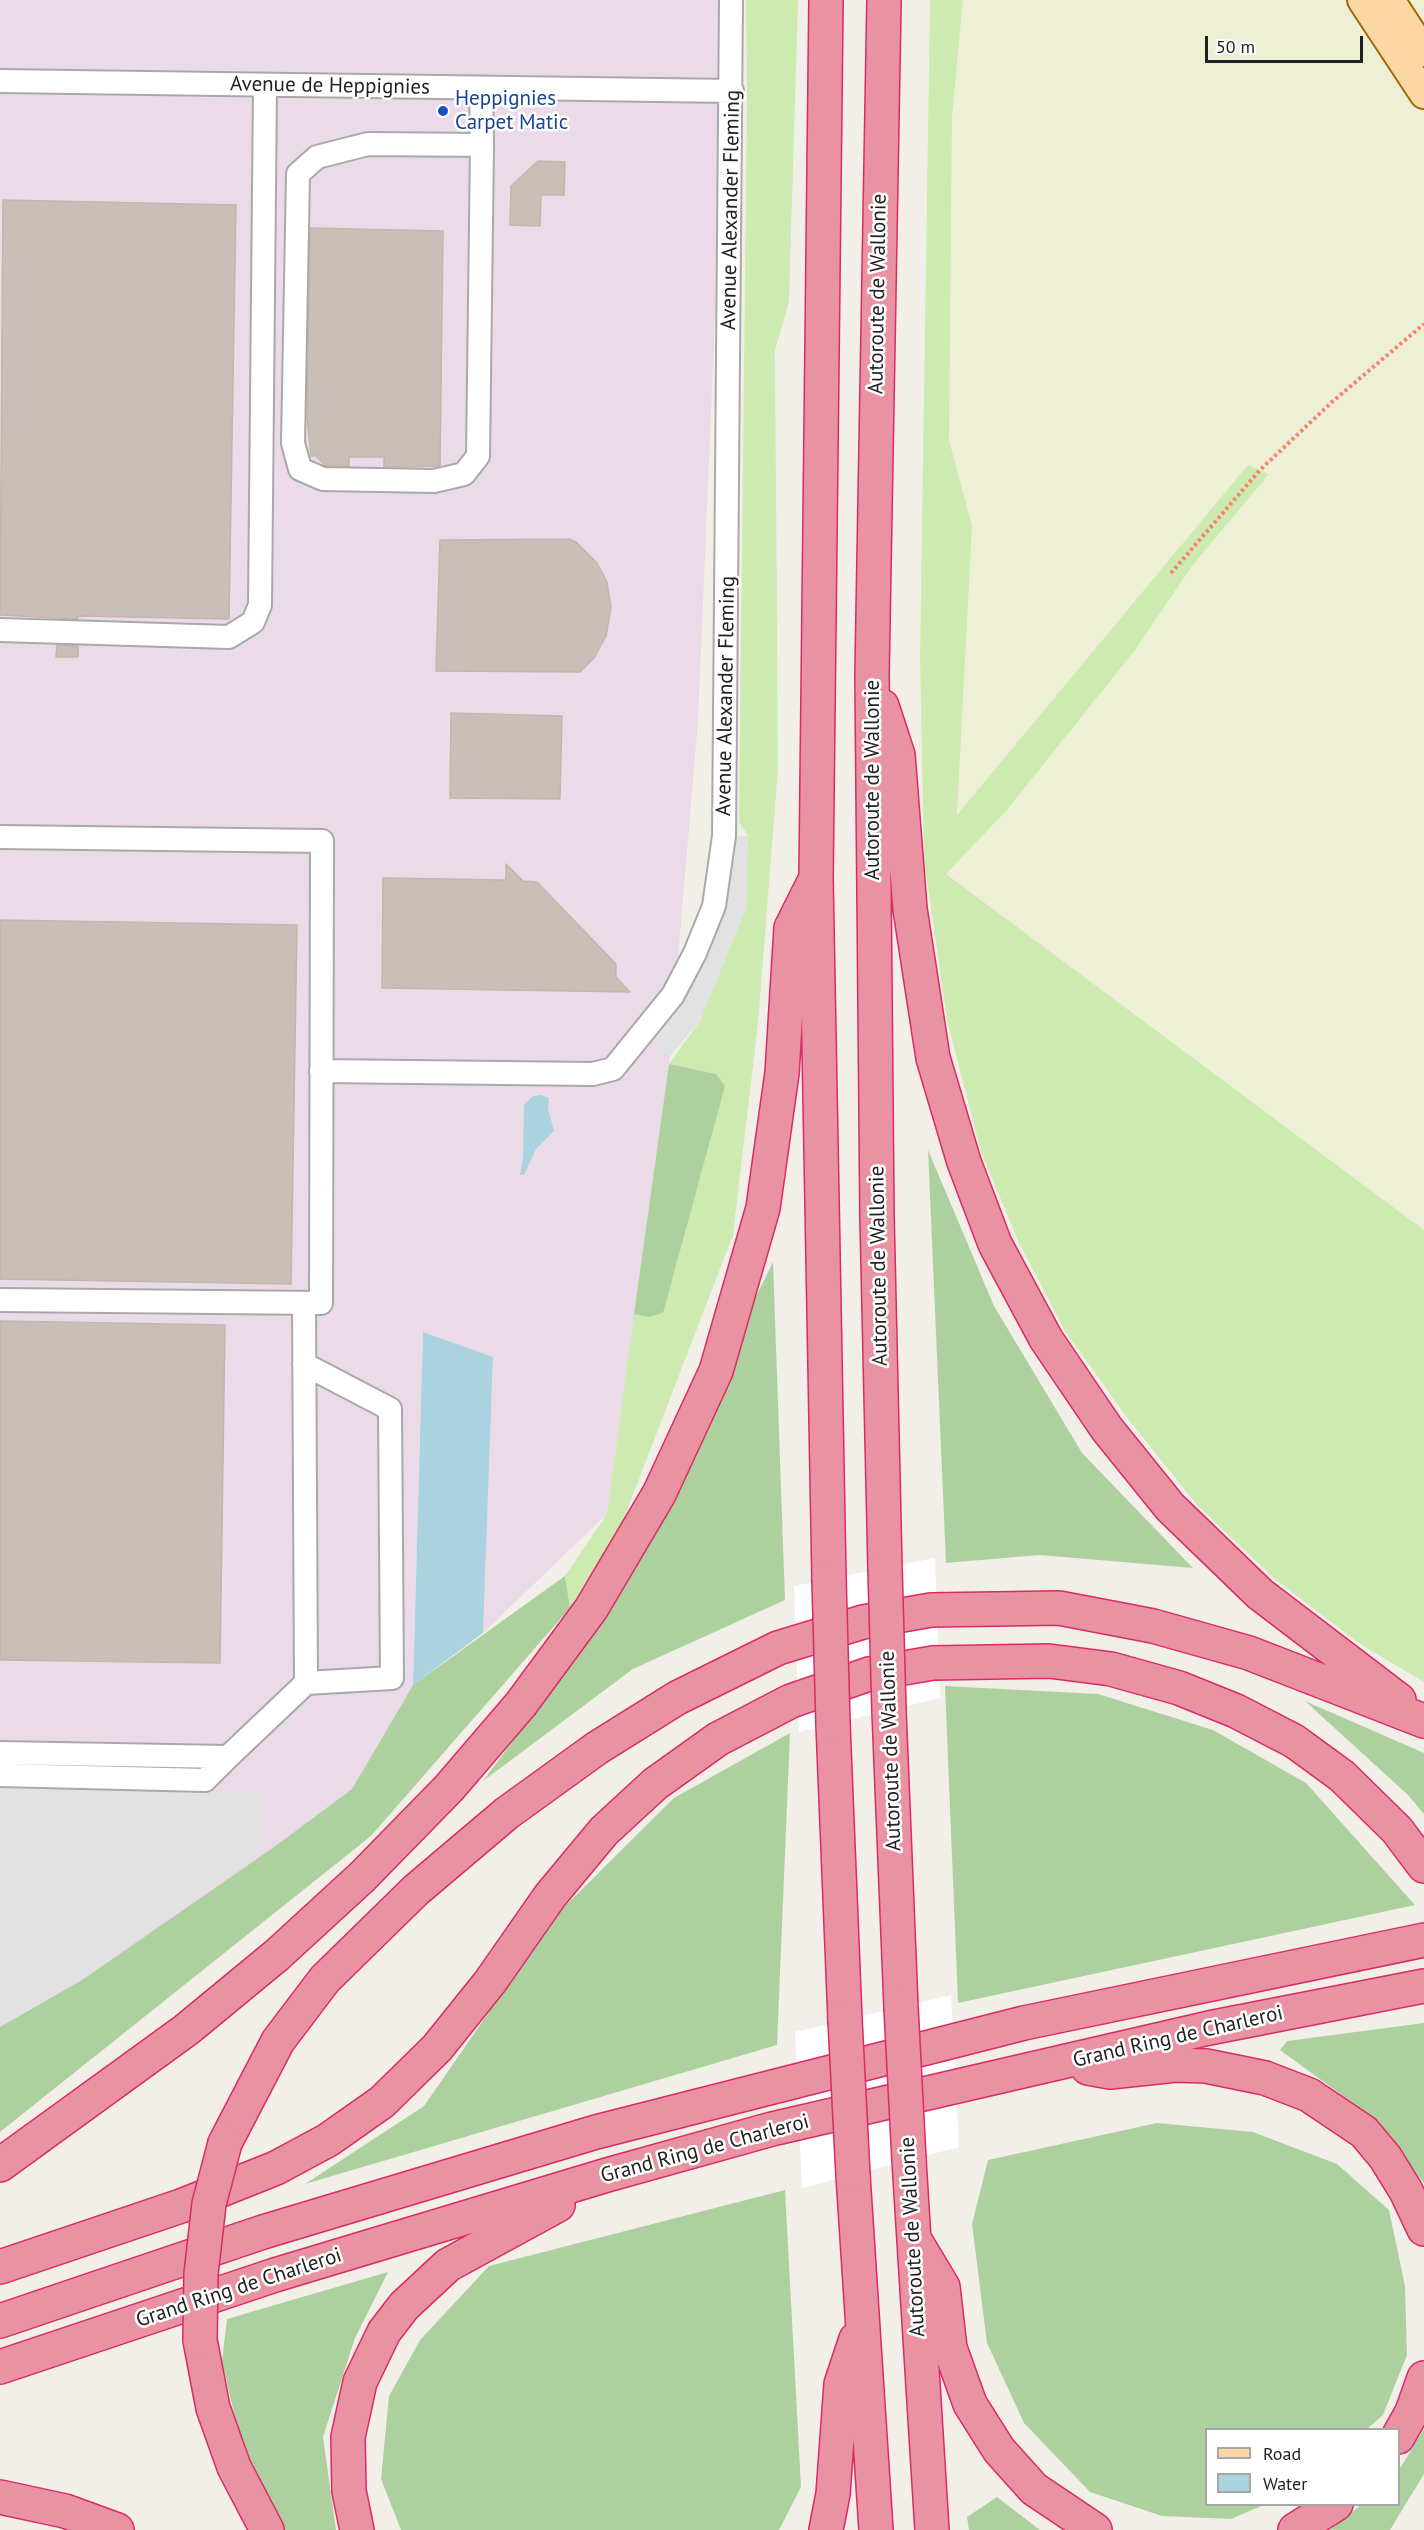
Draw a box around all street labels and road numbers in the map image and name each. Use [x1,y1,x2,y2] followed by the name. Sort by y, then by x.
[230,72,430,100] street label: Avenue de Heppignies
[716,90,746,330] street label: Avenue Alexander Fleming
[864,194,892,394] street label: Autoroute de Wallonie
[711,576,741,816] street label: Avenue Alexander Fleming
[860,680,886,880] street label: Autoroute de Wallonie
[865,1166,893,1366] street label: Autoroute de Wallonie
[875,1650,907,1852] street label: Autoroute de Wallonie
[1071,2001,1285,2073] street label: Grand Ring de Charleroi
[598,2109,812,2189] street label: Grand Ring de Charleroi
[895,2136,931,2338] street label: Autoroute de Wallonie
[133,2243,345,2333] street label: Grand Ring de Charleroi

